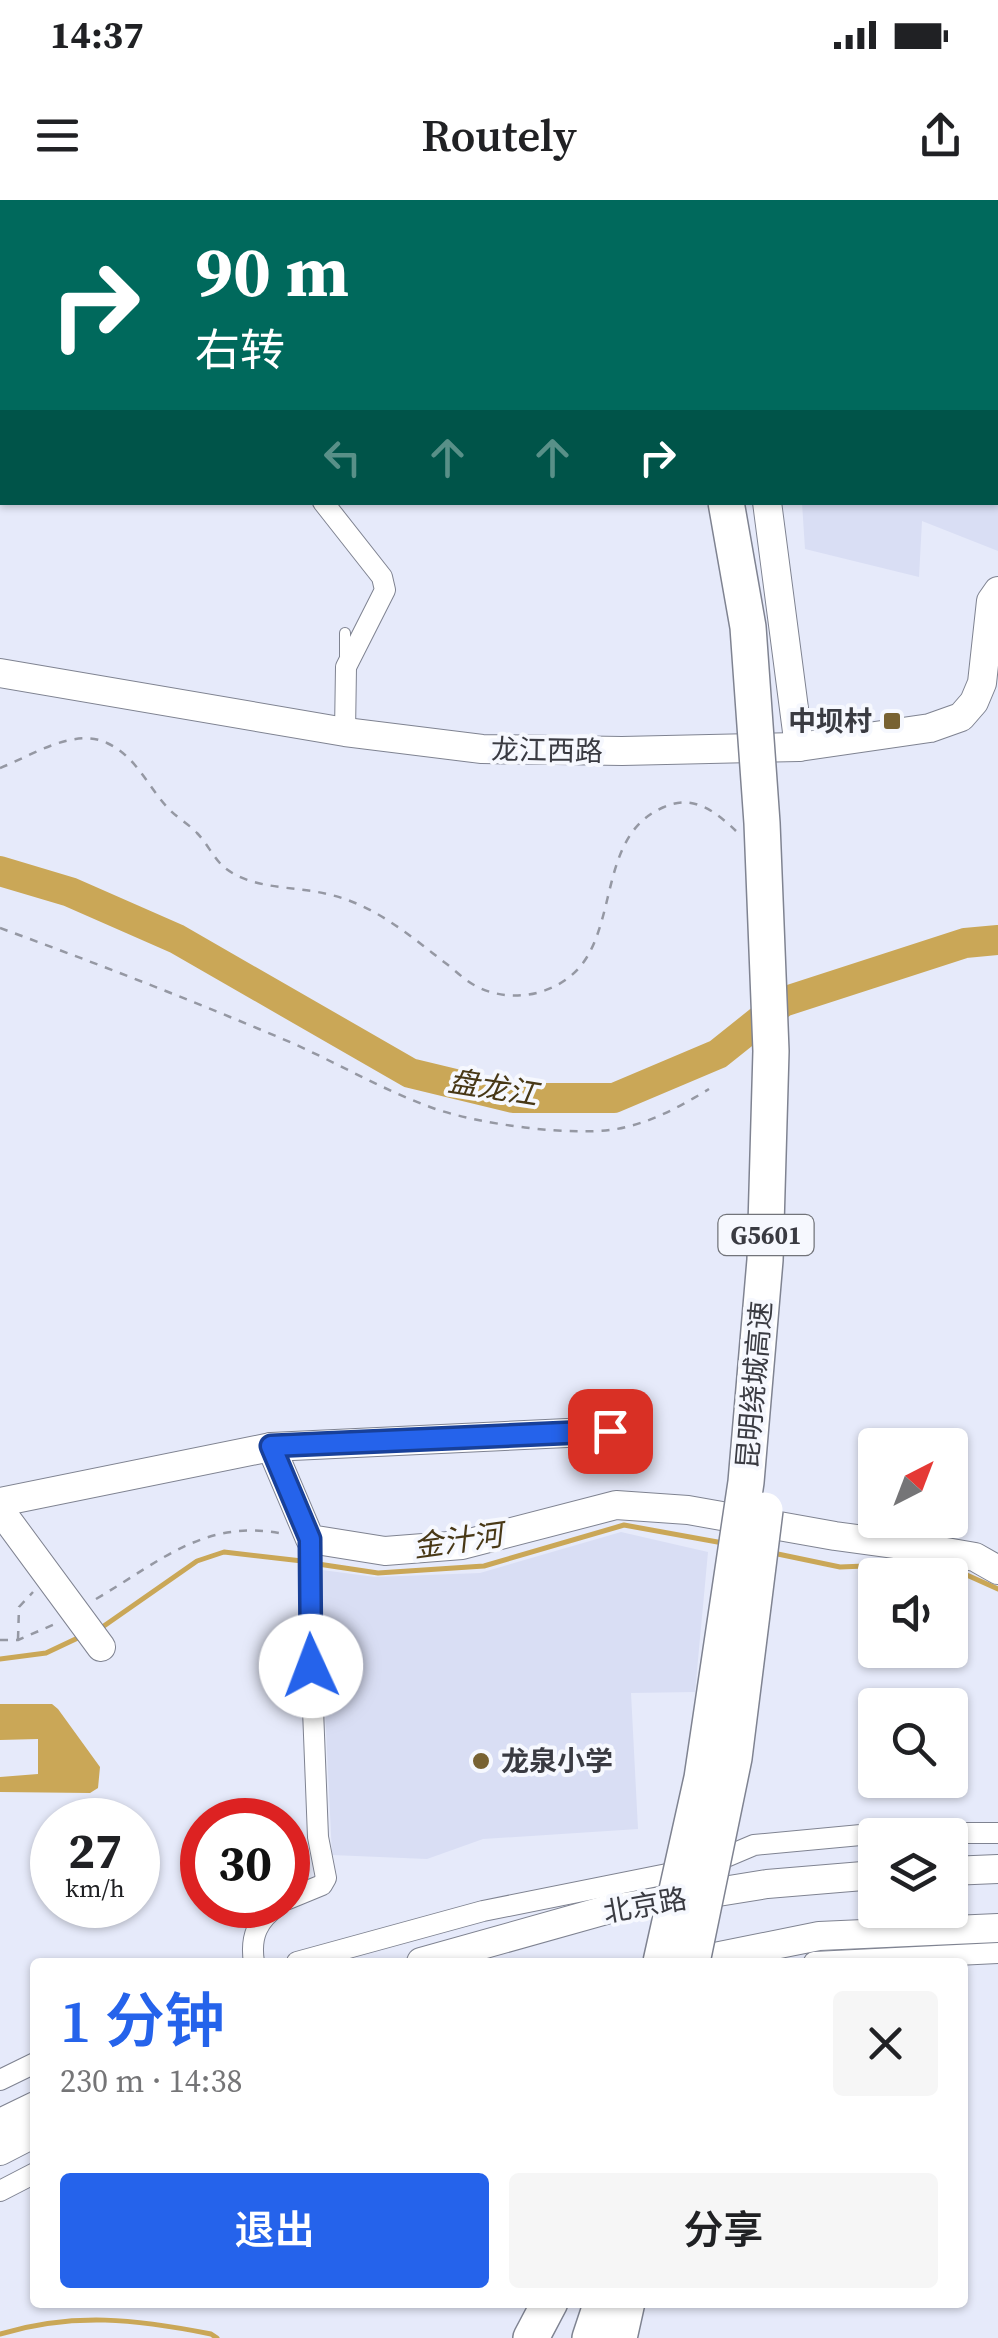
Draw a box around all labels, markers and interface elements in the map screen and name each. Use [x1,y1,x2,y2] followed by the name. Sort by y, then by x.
[50,9,144,61] text: 14:37
[421,104,577,166] text: Routely
[30,108,85,163] icon: menu
[913,108,968,163] icon: share
[195,223,349,319] text: 90 m
[30,240,160,370] icon: right
[195,319,285,381] text: 右转
[315,430,370,485] icon: left
[420,430,475,485] icon: ahead
[525,430,580,485] icon: ahead
[630,430,685,485] icon: right
[788,702,872,740] place label: 中坝村
[881,710,903,732] marker: 中坝村
[491,730,603,770] street label: 龙江西路
[445,1060,544,1115] water label: 盘龙江
[718,1215,814,1255] road number: G5601
[728,1300,780,1470] street label: 昆明绕城高速
[568,1389,653,1474] pin
[583,1404,638,1459] icon: arrive
[858,1428,968,1538] north arrow
[858,1428,968,1928] map controls
[411,1513,510,1567] water label: 金汁河
[858,1558,968,1668] button: sound
[259,1614,363,1718] position arrow
[858,1688,968,1798] button: search
[501,1742,613,1780] place label: 龙泉小学
[470,1750,492,1772] marker: 龙泉小学
[180,1798,310,1928] speed limit sign: 30
[68,1816,122,1885] text: 27
[858,1818,968,1928] button: layers
[65,1871,125,1905] text: km/h
[600,1879,690,1931] street label: 北京路
[60,1980,225,2062] text: 1 分钟
[833,1991,938,2096] button: close
[60,2059,242,2103] text: 230 m · 14:38
[60,2173,489,2288] button: 退出
[509,2173,938,2288] button: 分享

